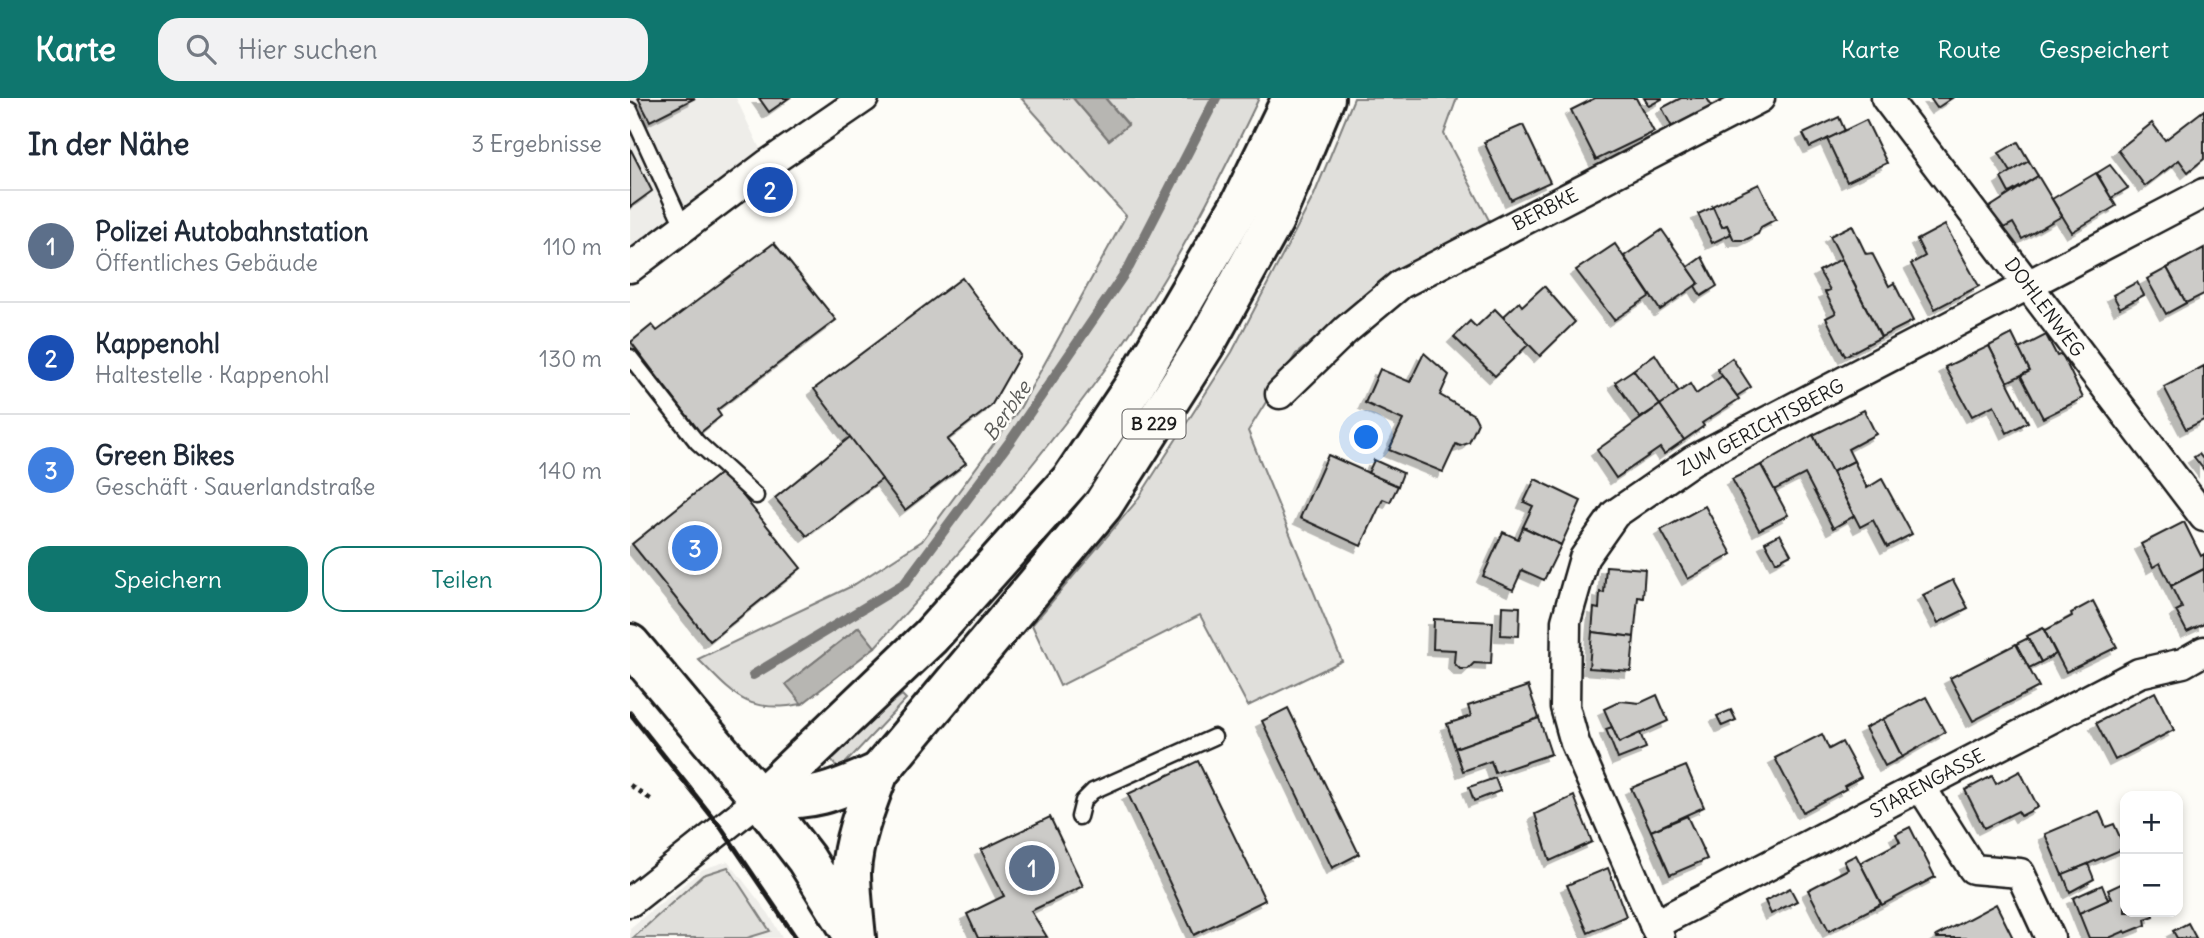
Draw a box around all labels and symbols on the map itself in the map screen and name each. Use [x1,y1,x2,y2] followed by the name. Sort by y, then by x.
[747,164,793,216] pin: 2
[1508,182,1582,236] street label: BERBKE
[2000,253,2090,361] street label: DOHLENWEG
[1674,373,1848,481] street label: ZUM GERICHTSBERG
[976,374,1038,446] water label: Berbke
[1122,410,1186,438] road number: B 229
[1349,420,1383,454] your location
[672,522,718,574] pin: 3
[1866,743,1988,823] street label: STARENGASSE
[1009,842,1055,894] pin: 1

